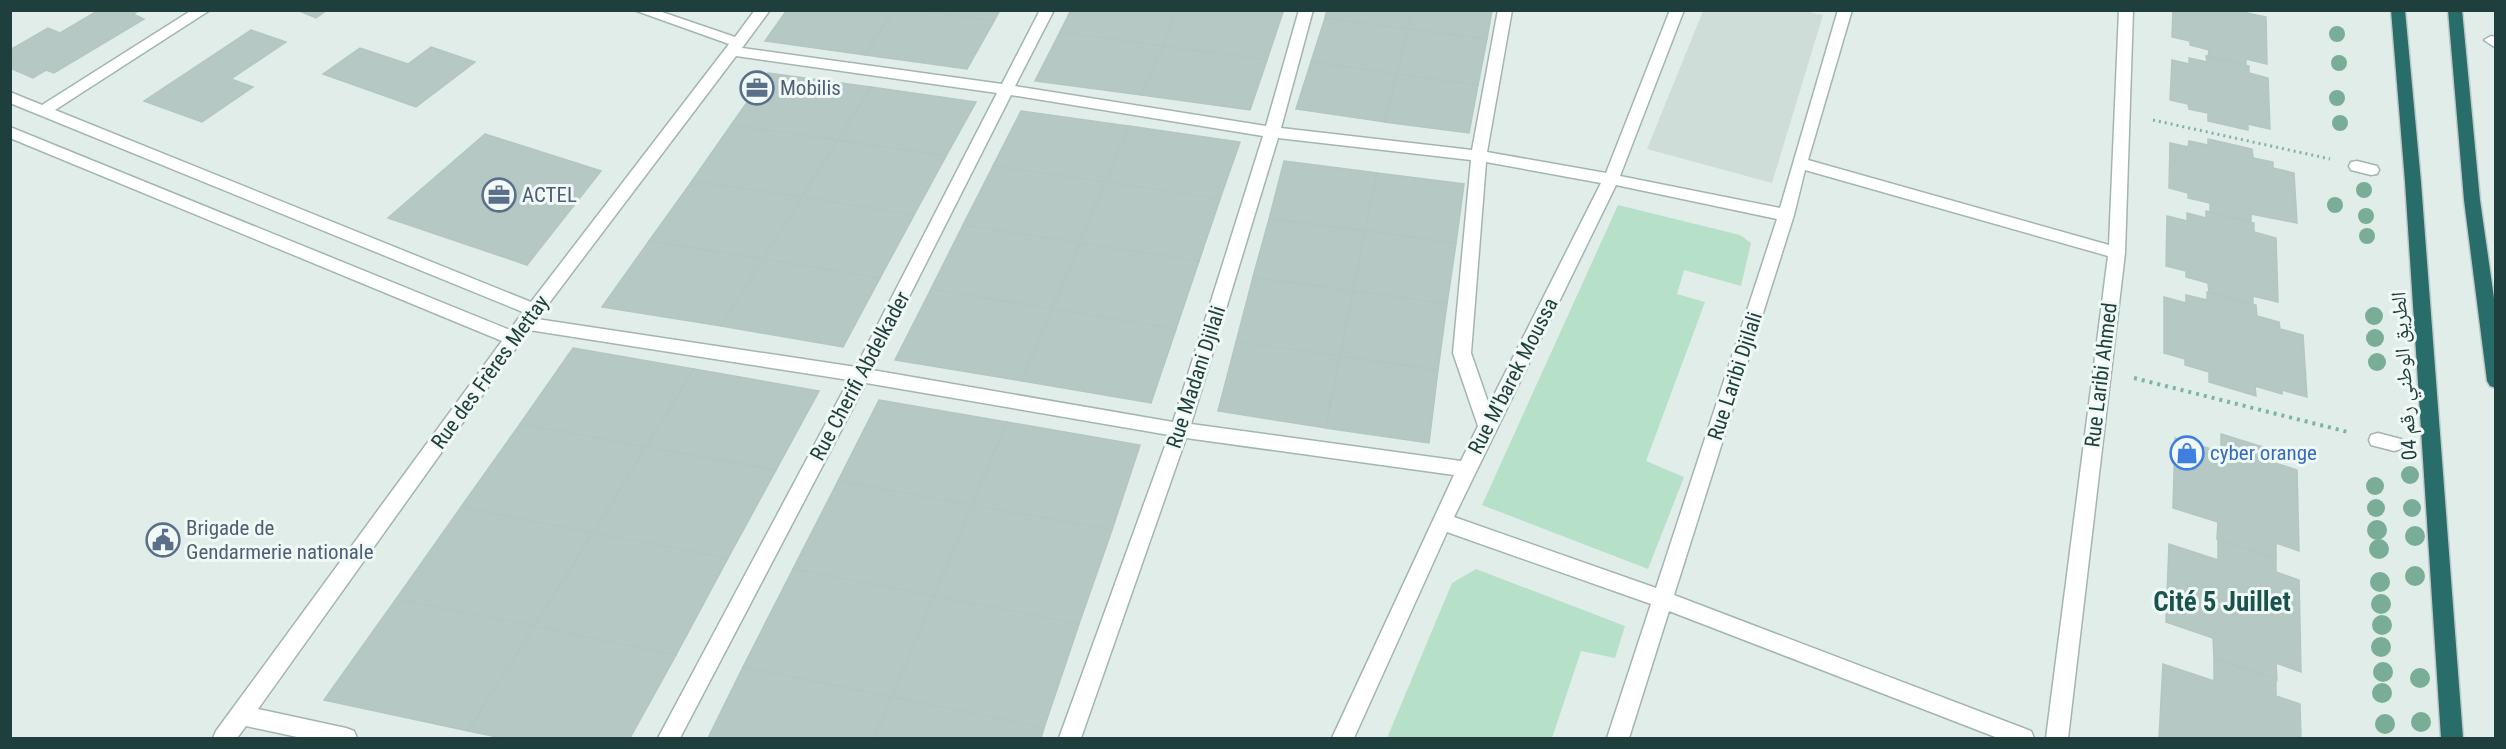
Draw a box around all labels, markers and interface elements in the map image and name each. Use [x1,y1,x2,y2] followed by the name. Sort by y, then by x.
[739,70,775,106] office icon: Mobilis
[780,76,841,100] place label: Mobilis
[481,177,517,213] office icon: ACTEL
[522,183,577,207] place label: ACTEL
[805,287,915,465] street label: Rue Cherifi Abdelkader
[426,290,554,453] street label: Rue des Frères Mettay
[2386,291,2426,461] street label: الطريق الوطني رقم 04
[1463,294,1563,458] street label: Rue M'barek Moussa
[2080,301,2122,449] street label: Rue Laribi Ahmed
[1162,303,1230,451] street label: Rue Madani Djilali
[1703,309,1767,443] street label: Rue Laribi Djilali
[2169,435,2205,471] shop icon: cyber orange
[2210,441,2317,465] place label: cyber orange
[186,516,374,564] place label: Brigade de Gendarmerie nationale
[145,522,181,558] public building icon: Brigade de Gendarmerie nationale
[2153,586,2291,618] district label: Cité 5 Juillet

